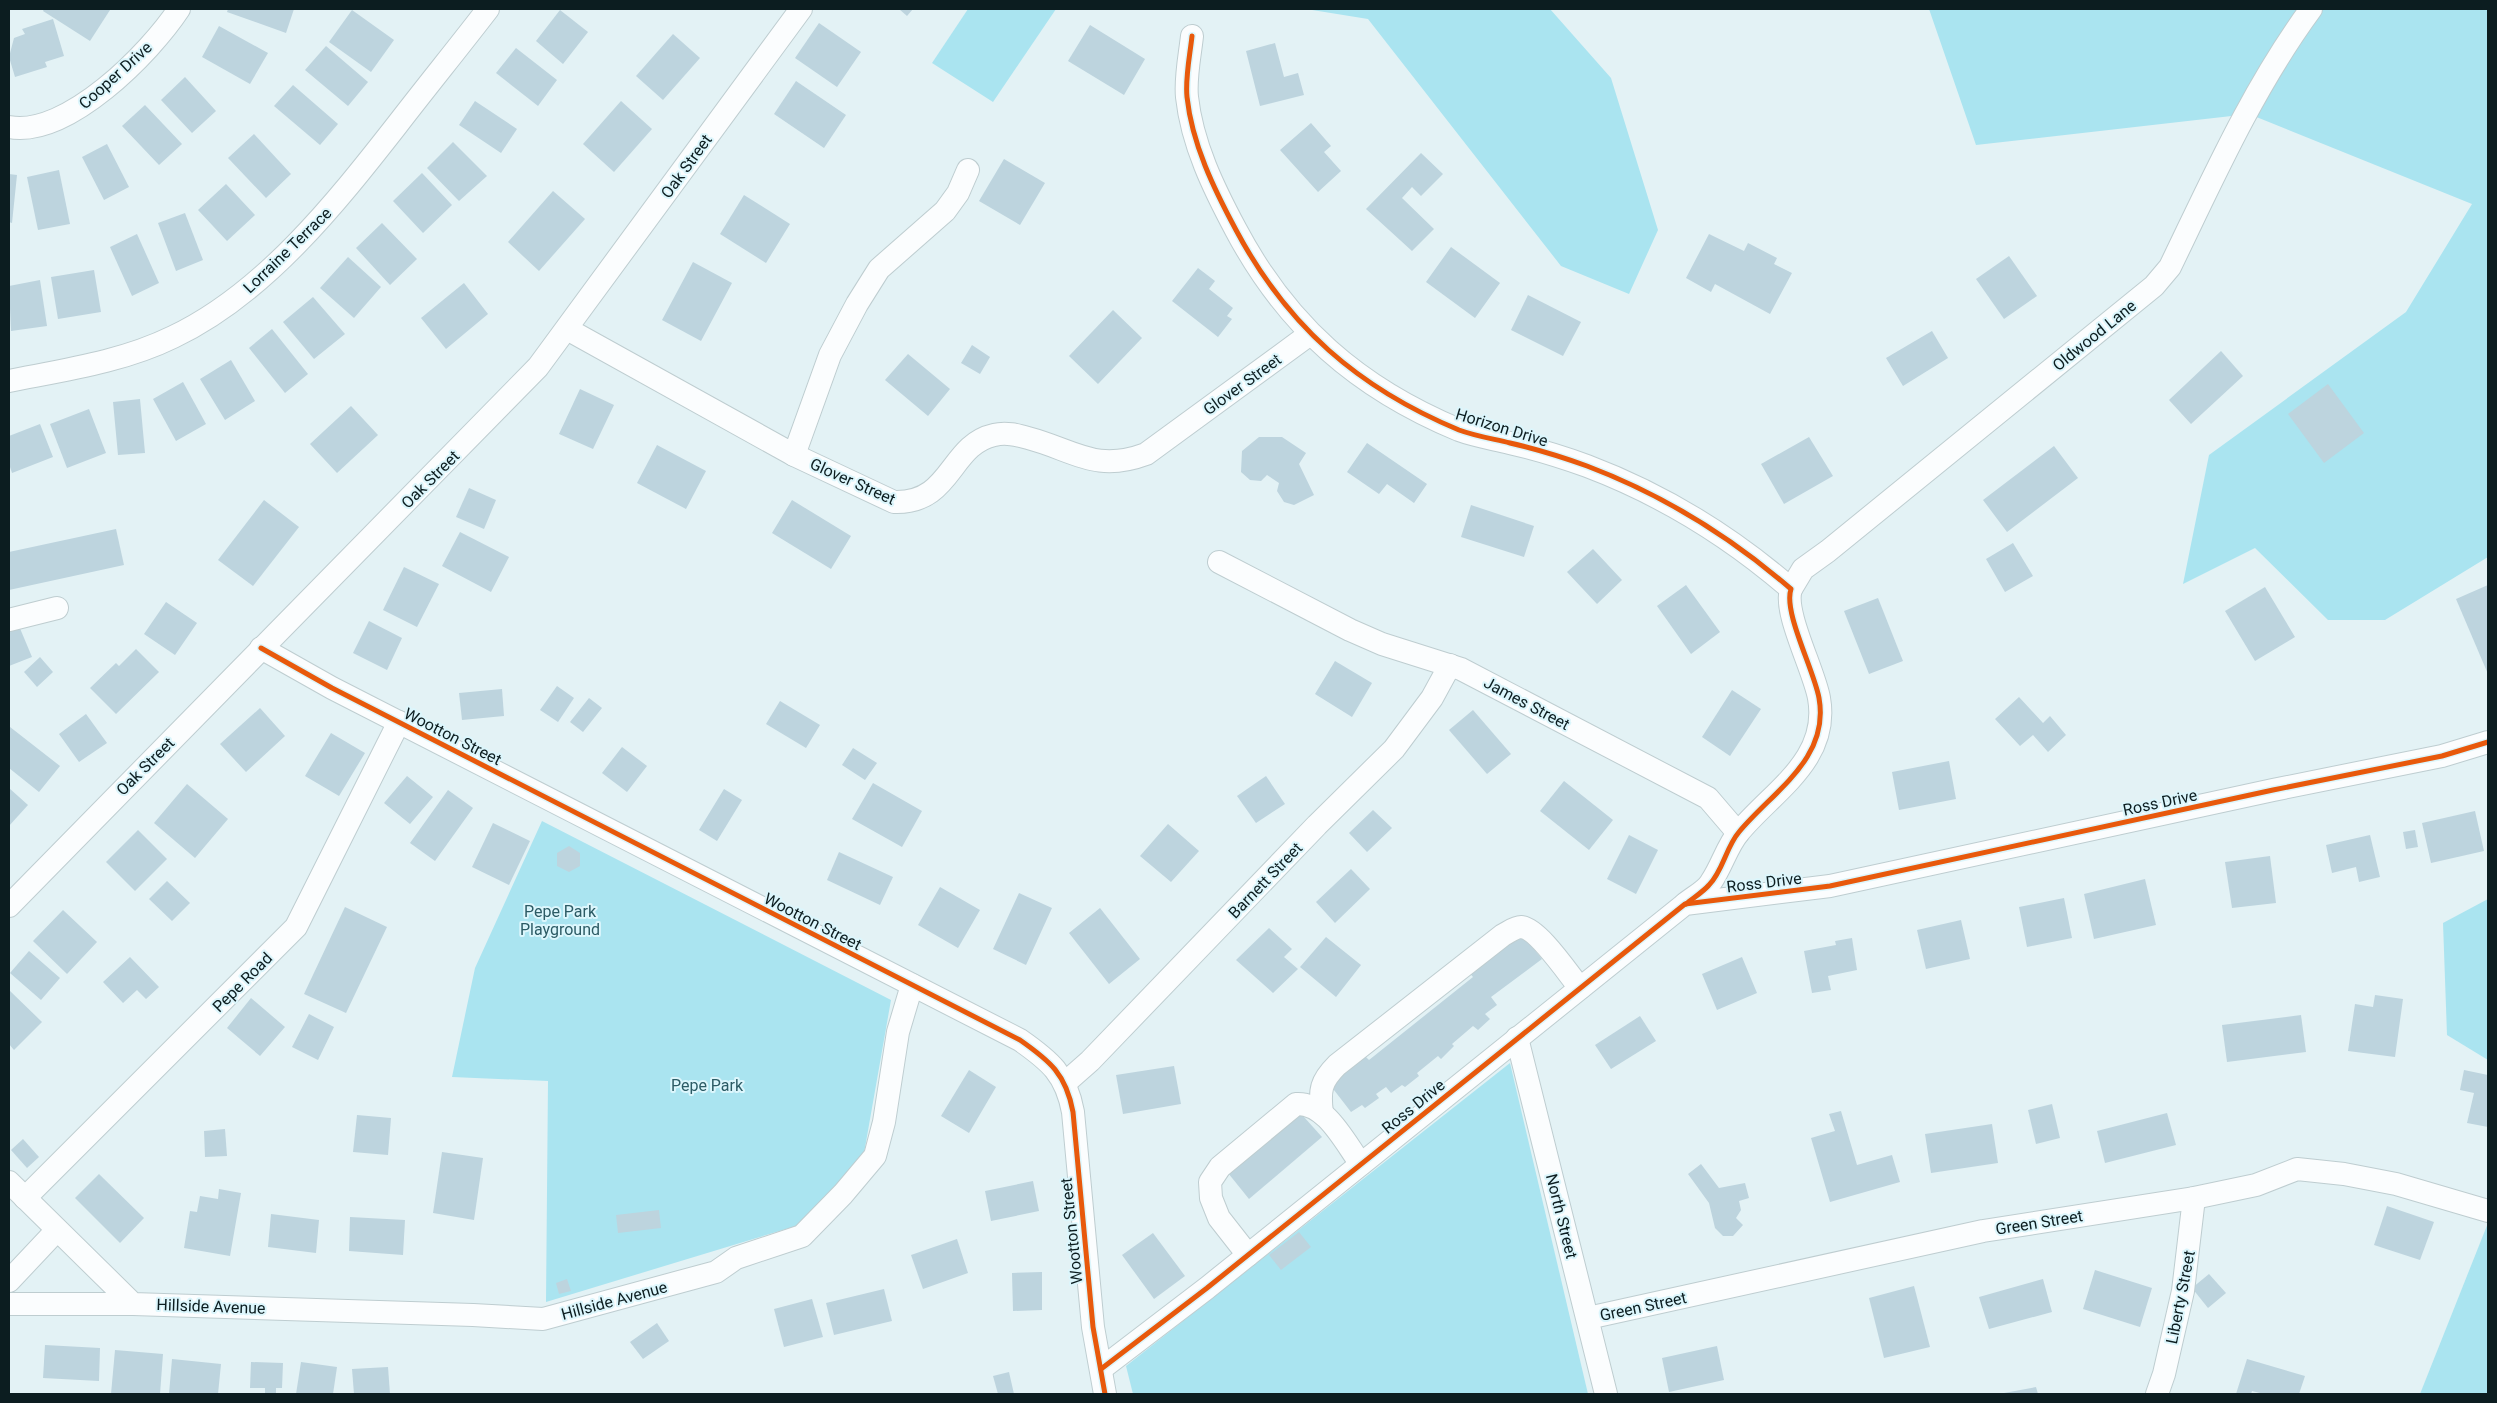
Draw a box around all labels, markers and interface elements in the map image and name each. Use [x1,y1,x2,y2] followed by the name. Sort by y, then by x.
[75,38,156,113] street label: Cooper Drive
[657,131,716,202] street label: Oak Street
[239,204,335,297] street label: Lorraine Terrace
[2049,296,2140,375] street label: Oldwood Lane
[1200,350,1285,419] street label: Glover Street
[1453,404,1550,451] street label: Horizon Drive
[397,446,463,512] street label: Oak Street
[807,454,898,509] street label: Glover Street
[1481,673,1573,734] street label: James Street
[401,704,505,769] street label: Wootton Street
[112,733,178,799] street label: Oak Street
[2121,785,2199,820] street label: Ross Drive
[1224,838,1306,922] street label: Barnett Street
[1725,868,1803,897] street label: Ross Drive
[761,889,865,954] street label: Wootton Street
[520,902,600,939] park label: Pepe Park Playground
[209,949,276,1016] street label: Pepe Road
[1378,1075,1449,1138] street label: Ross Drive
[671,1076,744,1095] park label: Pepe Park
[1542,1172,1581,1260] street label: North Street
[1056,1177,1087,1285] street label: Wootton Street
[1994,1206,2084,1239] street label: Green Street
[2162,1249,2199,1345] street label: Liberty Street
[559,1277,669,1324] street label: Hillside Avenue
[1598,1288,1688,1325] street label: Green Street
[156,1295,266,1318] street label: Hillside Avenue

